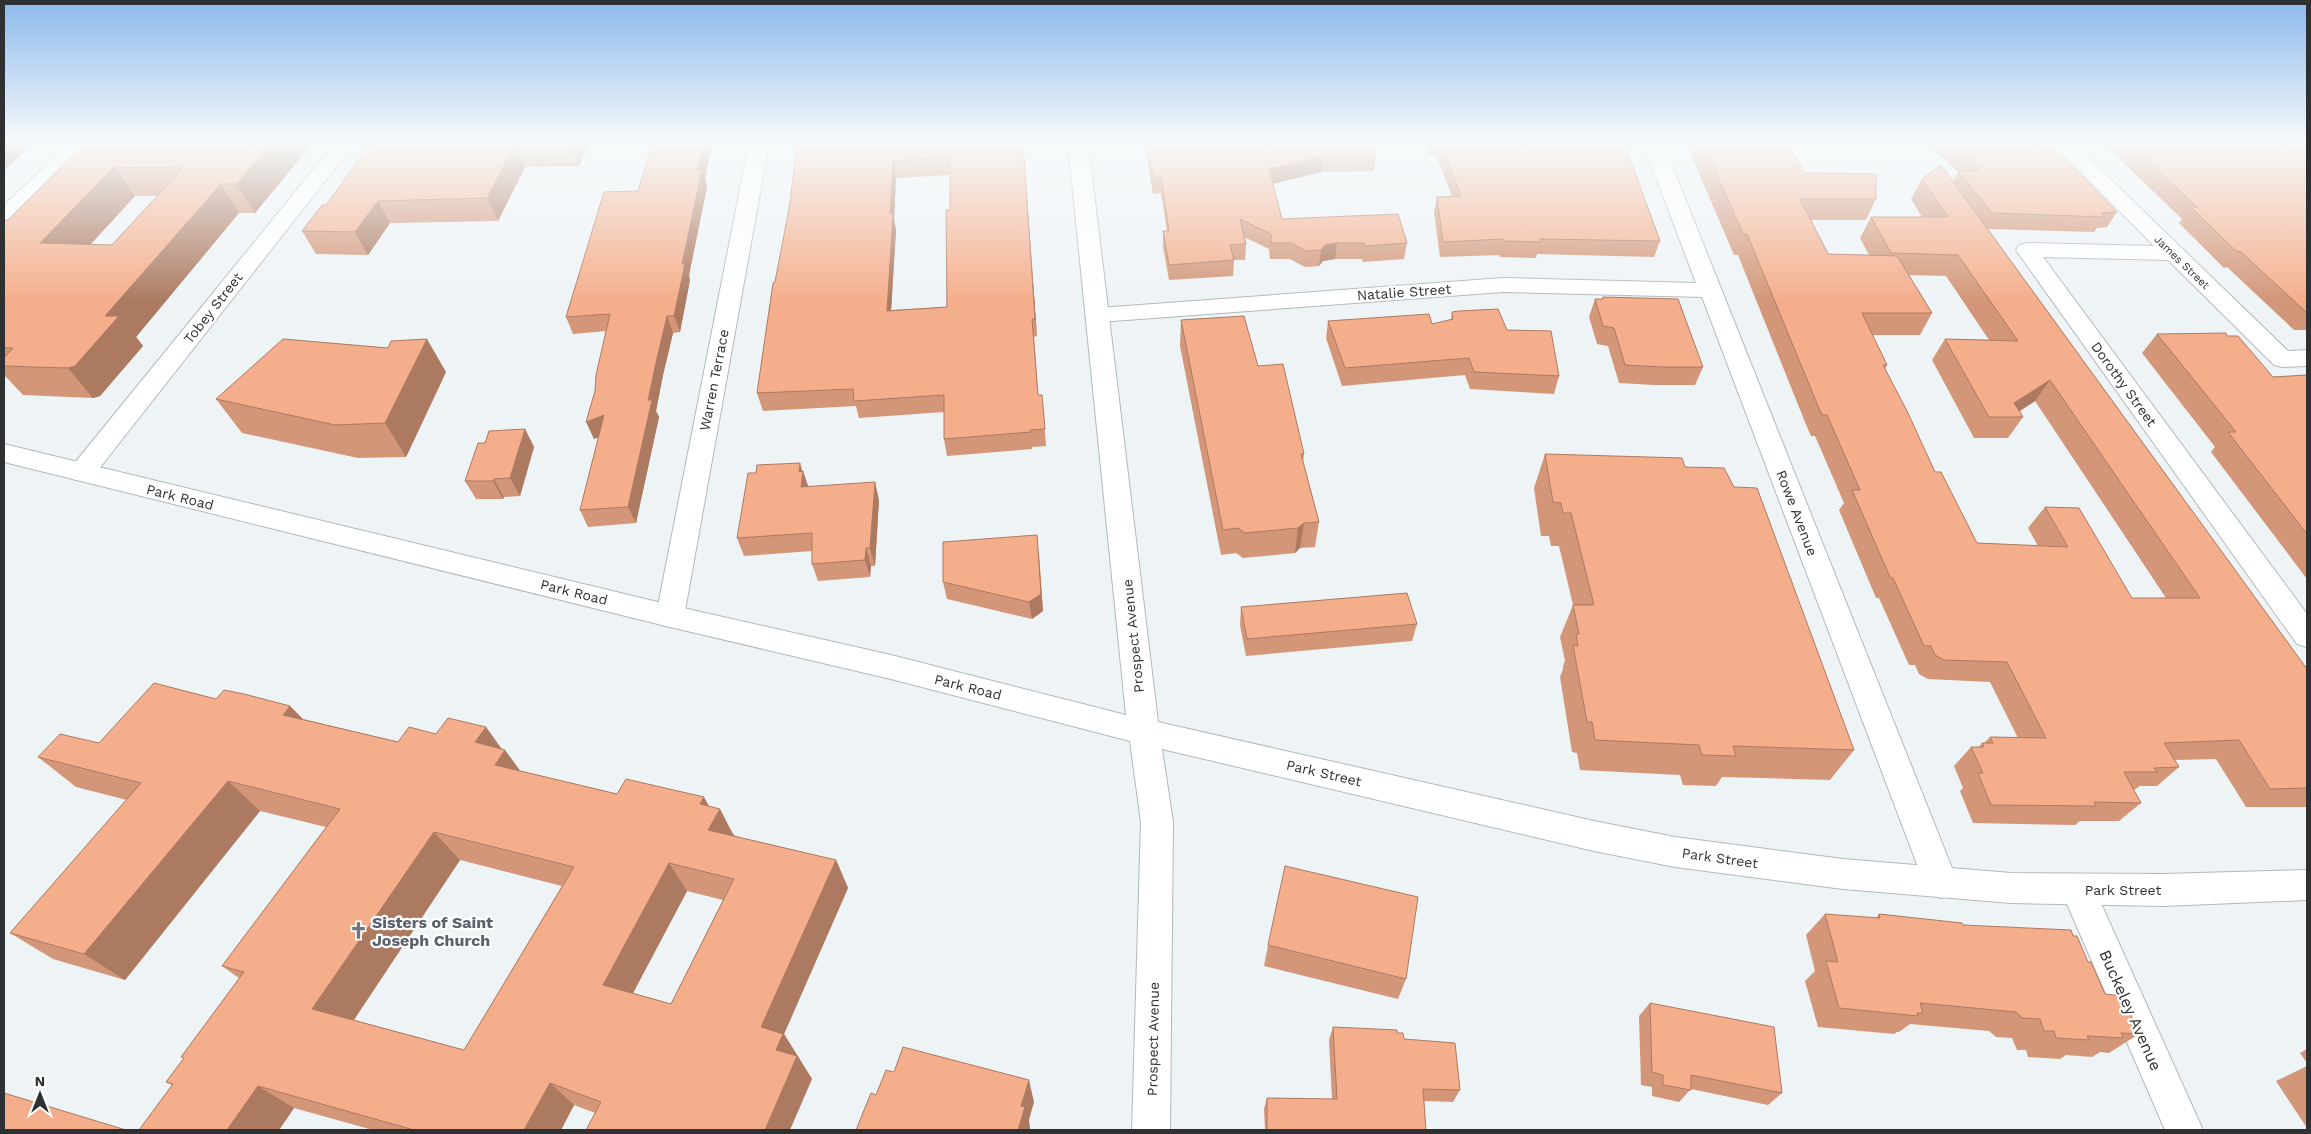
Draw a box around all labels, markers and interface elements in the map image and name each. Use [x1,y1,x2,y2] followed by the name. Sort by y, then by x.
[2151,233,2212,292] street label: James Street
[180,269,246,347] street label: Tobey Street
[1356,281,1452,303] street label: Natalie Street
[696,328,732,432] street label: Warren Terrace
[2088,339,2160,429] street label: Dorothy Street
[1773,468,1821,558] street label: Rowe Avenue
[145,481,215,513] street label: Park Road
[539,576,609,608] street label: Park Road
[1119,578,1147,694] street label: Prospect Avenue
[933,671,1003,703] street label: Park Road
[1285,757,1363,789] street label: Park Street
[1681,845,1759,871] street label: Park Street
[2085,882,2161,898] street label: Park Street
[372,913,493,950] place label: Sisters of Saint Joseph Church
[348,921,368,941] church icon: Sisters of Saint Joseph Church
[2095,947,2166,1074] street label: Buckeley Avenue
[1144,982,1162,1096] street label: Prospect Avenue
[15,1069,65,1119] north arrow
[35,1073,45,1089] text: N

